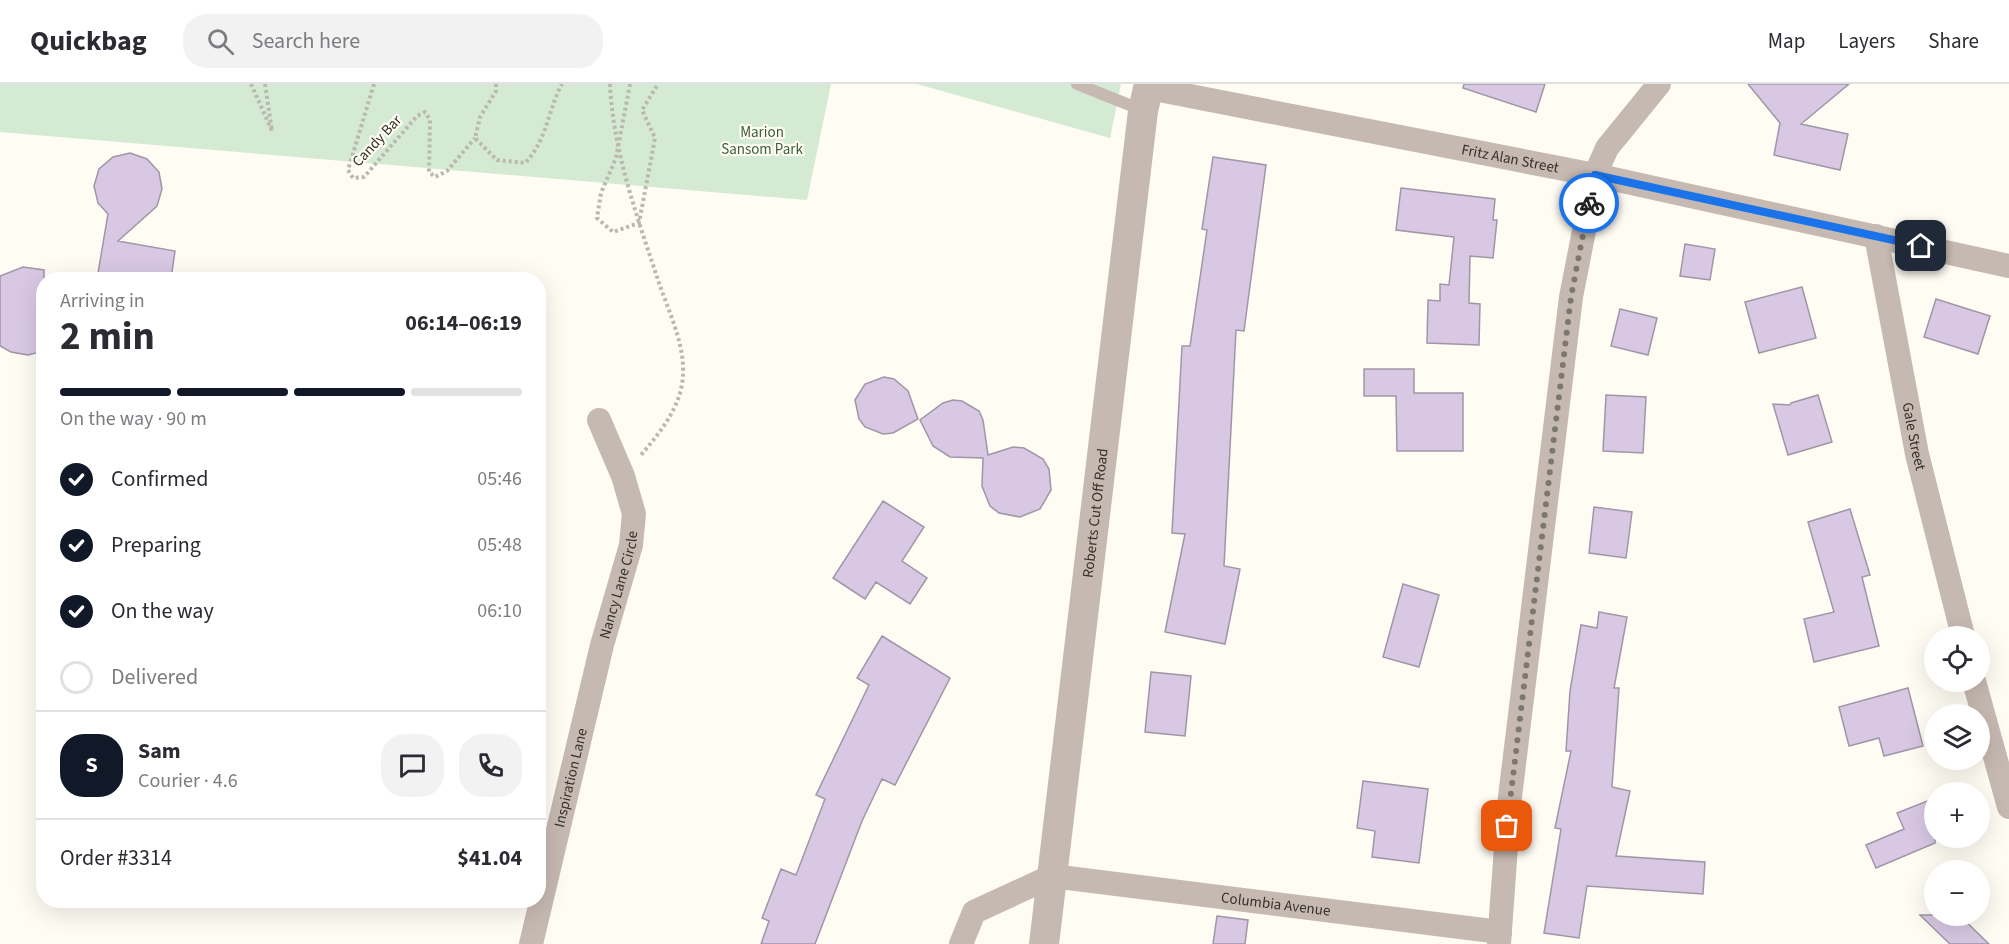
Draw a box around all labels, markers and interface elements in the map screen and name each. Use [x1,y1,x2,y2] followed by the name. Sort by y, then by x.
[183,14,603,68] search box
[30,21,147,61] text: Quickbag
[204,25,237,58] icon: search
[252,25,360,57] text: Search here
[1768,26,1805,56] text: Map
[1838,26,1895,56] text: Layers
[1928,26,1979,56] text: Share
[347,110,407,172] street label: Candy Bar
[721,122,803,160] park label: Marion Sansom Park
[1460,139,1561,178] street label: Fritz Alan Street
[1559,173,1619,233] courier
[1573,187,1606,220] icon: bike
[1895,220,1946,271] pin
[1904,229,1937,262] icon: home
[60,287,145,315] text: Arriving in
[405,307,522,339] text: 06:14–06:19
[60,309,155,365] text: 2 min
[1897,401,1931,473] street label: Gale Street
[60,405,207,433] text: On the way · 90 m
[1077,447,1113,579] street label: Roberts Cut Off Road
[60,463,93,496] icon: check
[111,463,208,495] text: Confirmed
[477,465,522,493] text: 05:46
[60,529,93,562] icon: check
[111,529,201,561] text: Preparing
[594,530,643,641] street label: Nancy Lane Circle
[477,531,522,559] text: 05:48
[60,595,93,628] icon: check
[111,595,214,627] text: On the way
[477,597,522,625] text: 06:10
[1924,626,1990,926] map controls
[1924,626,1990,692] button: locate
[111,661,198,693] text: Delivered
[1924,704,1990,770] button: layers
[549,726,592,829] street label: Inspiration Lane
[381,734,444,797] button: chat
[459,734,522,797] button: phone
[138,735,181,767] text: Sam
[85,749,98,781] text: S
[138,767,238,795] text: Courier · 4.6
[1924,782,1990,848] button: +
[1481,800,1532,851] pin
[1490,809,1523,842] icon: bag
[60,842,172,874] text: Order #3314
[457,842,522,874] text: $41.04
[1924,860,1990,926] button: −
[1220,887,1332,921] street label: Columbia Avenue

